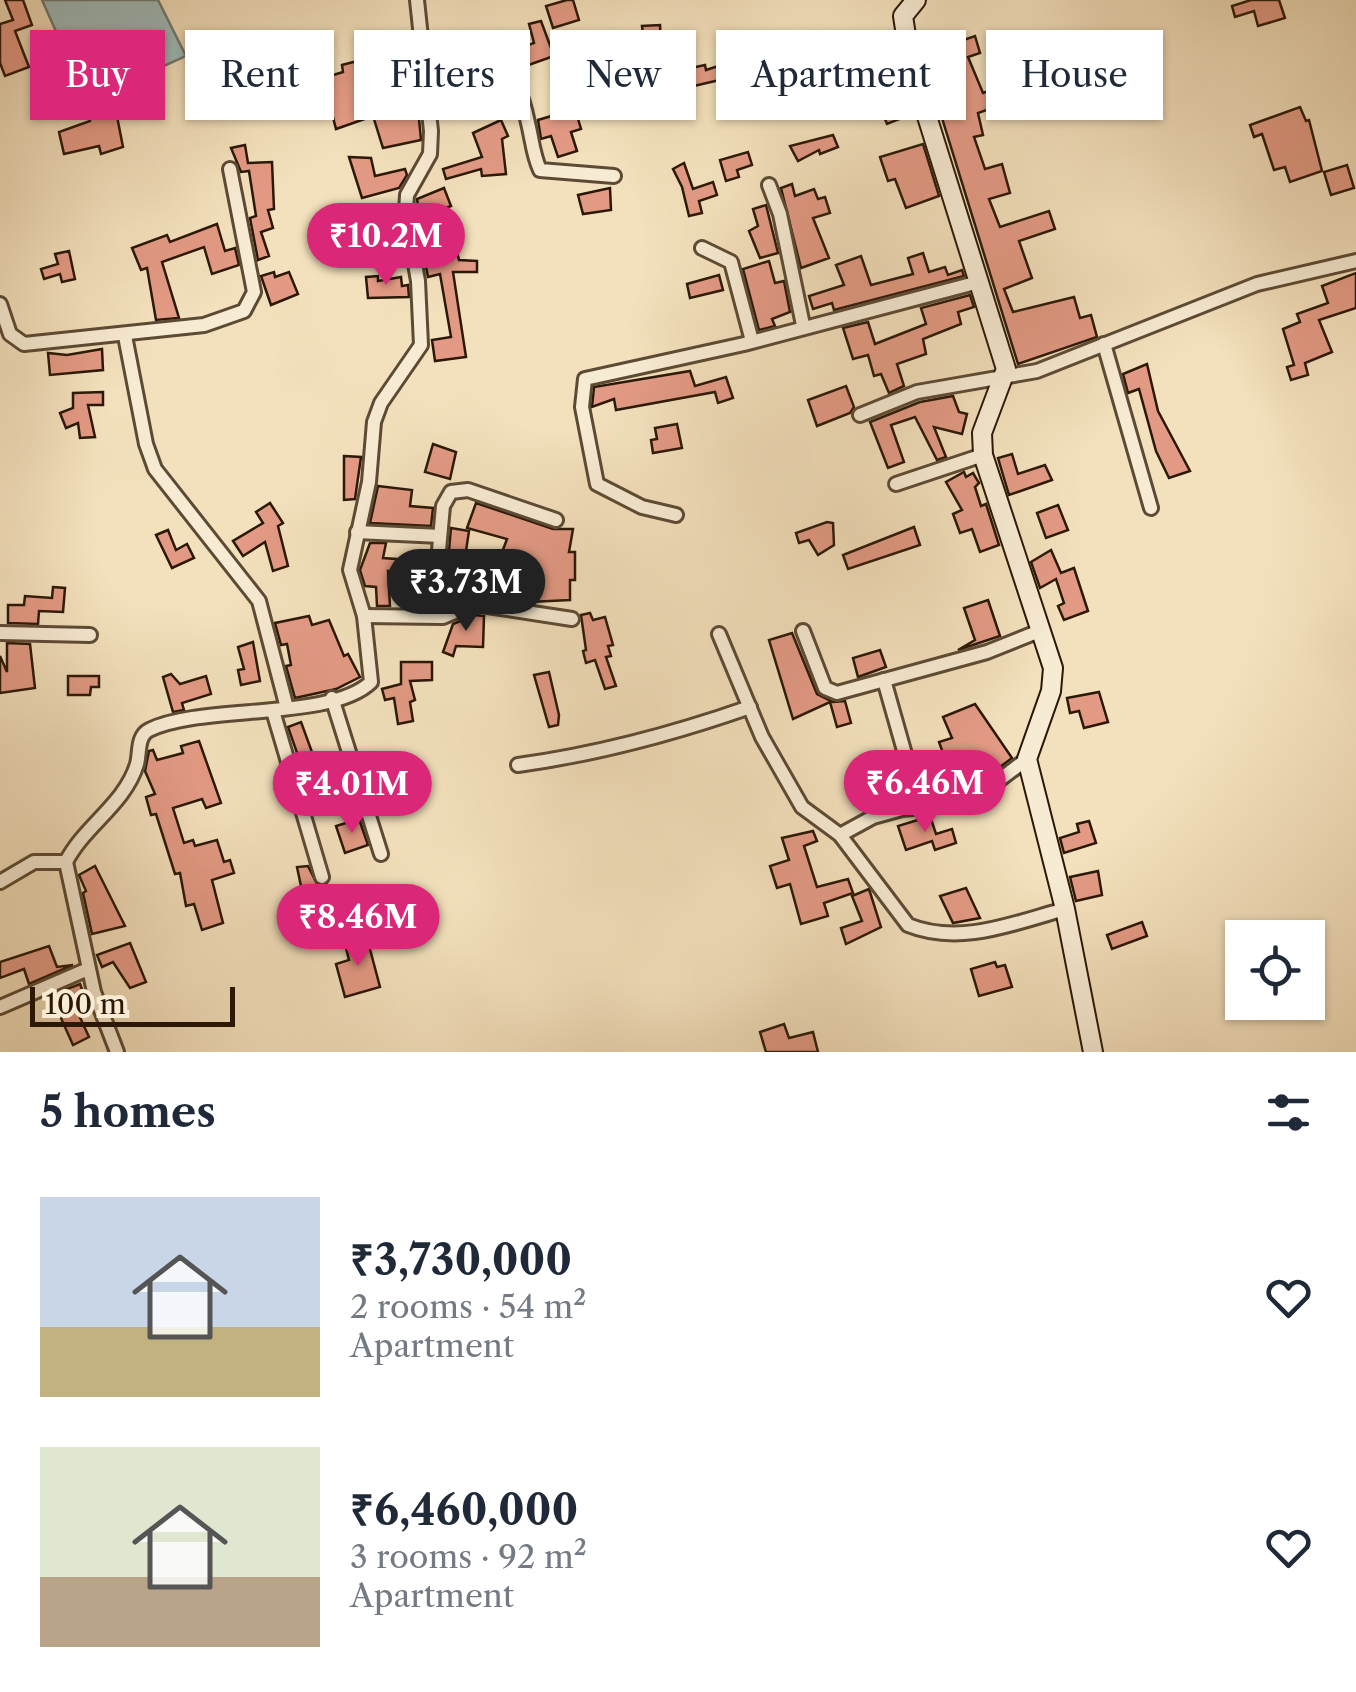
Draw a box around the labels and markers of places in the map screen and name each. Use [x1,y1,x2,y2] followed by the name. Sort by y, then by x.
[305,203,467,288] pin: ₹10.2M
[385,549,547,634] pin: ₹3.73M
[844,750,1006,835] pin: ₹6.46M
[271,751,433,836] pin: ₹4.01M
[277,884,439,969] pin: ₹8.46M

